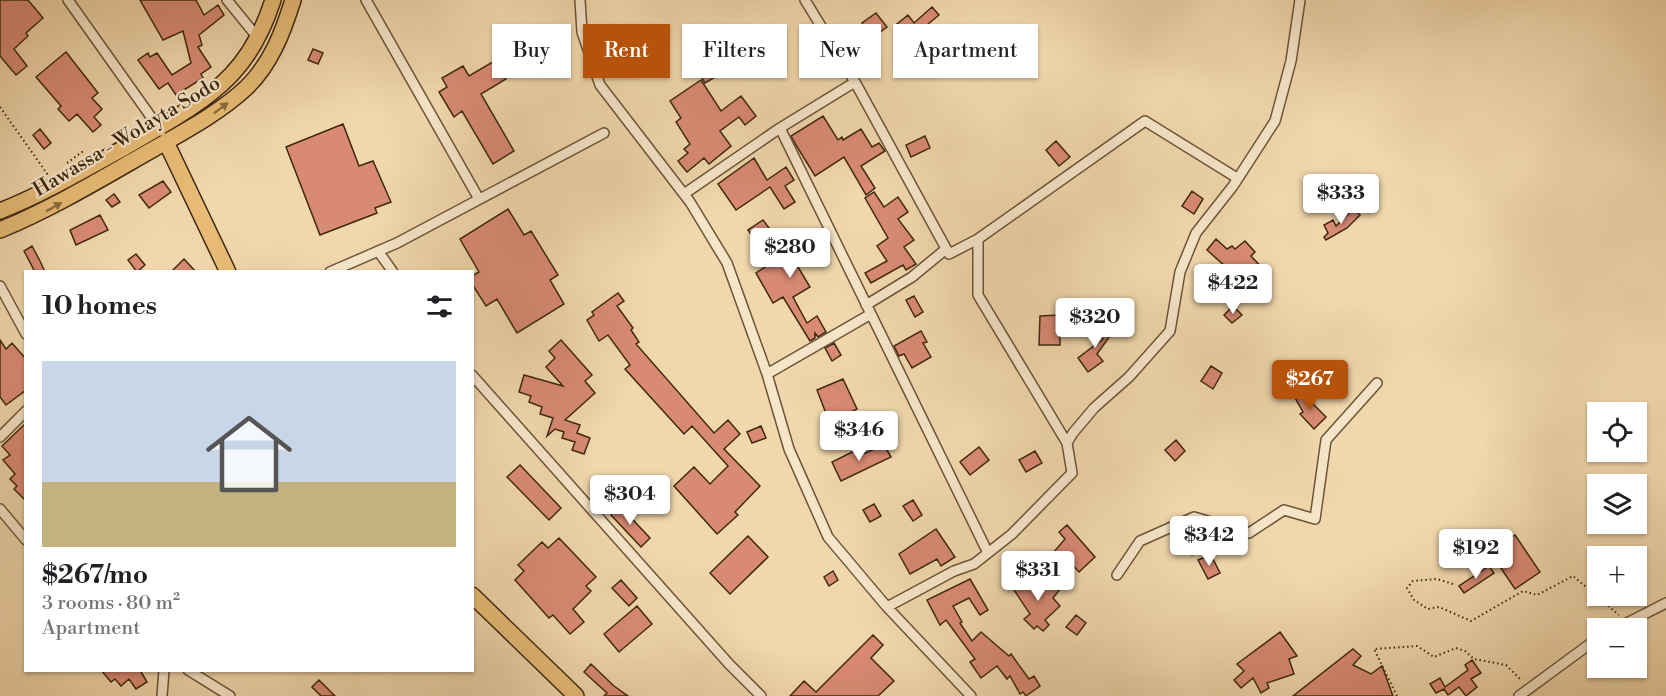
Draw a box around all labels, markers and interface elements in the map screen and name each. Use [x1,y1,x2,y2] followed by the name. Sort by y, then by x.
[492,24,571,78] chip: Buy
[583,24,670,78] chip: Rent
[682,24,787,78] chip: Filters
[799,24,881,78] chip: New
[893,24,1038,78] chip: Apartment
[29,71,225,203] street label: Hawassa - Wolayta Sodo
[214,102,229,114] one-way arrow
[1305,174,1377,225] pin: $333
[1317,181,1365,206] text: $333
[45,202,62,212] one-way arrow
[754,228,826,279] pin: $280
[764,235,816,260] text: $280
[1197,264,1269,315] pin: $422
[1208,271,1258,296] text: $422
[42,290,157,322] text: 10 homes
[423,290,456,323] icon: filters
[1059,298,1131,349] pin: $320
[1070,305,1120,330] text: $320
[1274,360,1346,411] pin: $267
[1286,367,1334,392] text: $267
[195,400,303,508] icon: home
[1587,402,1647,678] map controls
[1587,402,1647,462] button: locate
[823,411,895,462] pin: $346
[834,418,884,443] text: $346
[1587,474,1647,534] button: layers
[594,475,666,526] pin: $304
[604,482,656,507] text: $304
[1173,516,1245,567] pin: $342
[1184,523,1234,548] text: $342
[1440,529,1512,580] pin: $192
[1453,536,1499,561] text: $192
[1587,546,1647,606] button: +
[1002,551,1074,602] pin: $331
[1015,558,1061,583] text: $331
[42,559,148,591] text: $267/mo
[42,591,180,616] text: 3 rooms · 80 m²
[42,616,140,641] text: Apartment
[1587,618,1647,678] button: −

